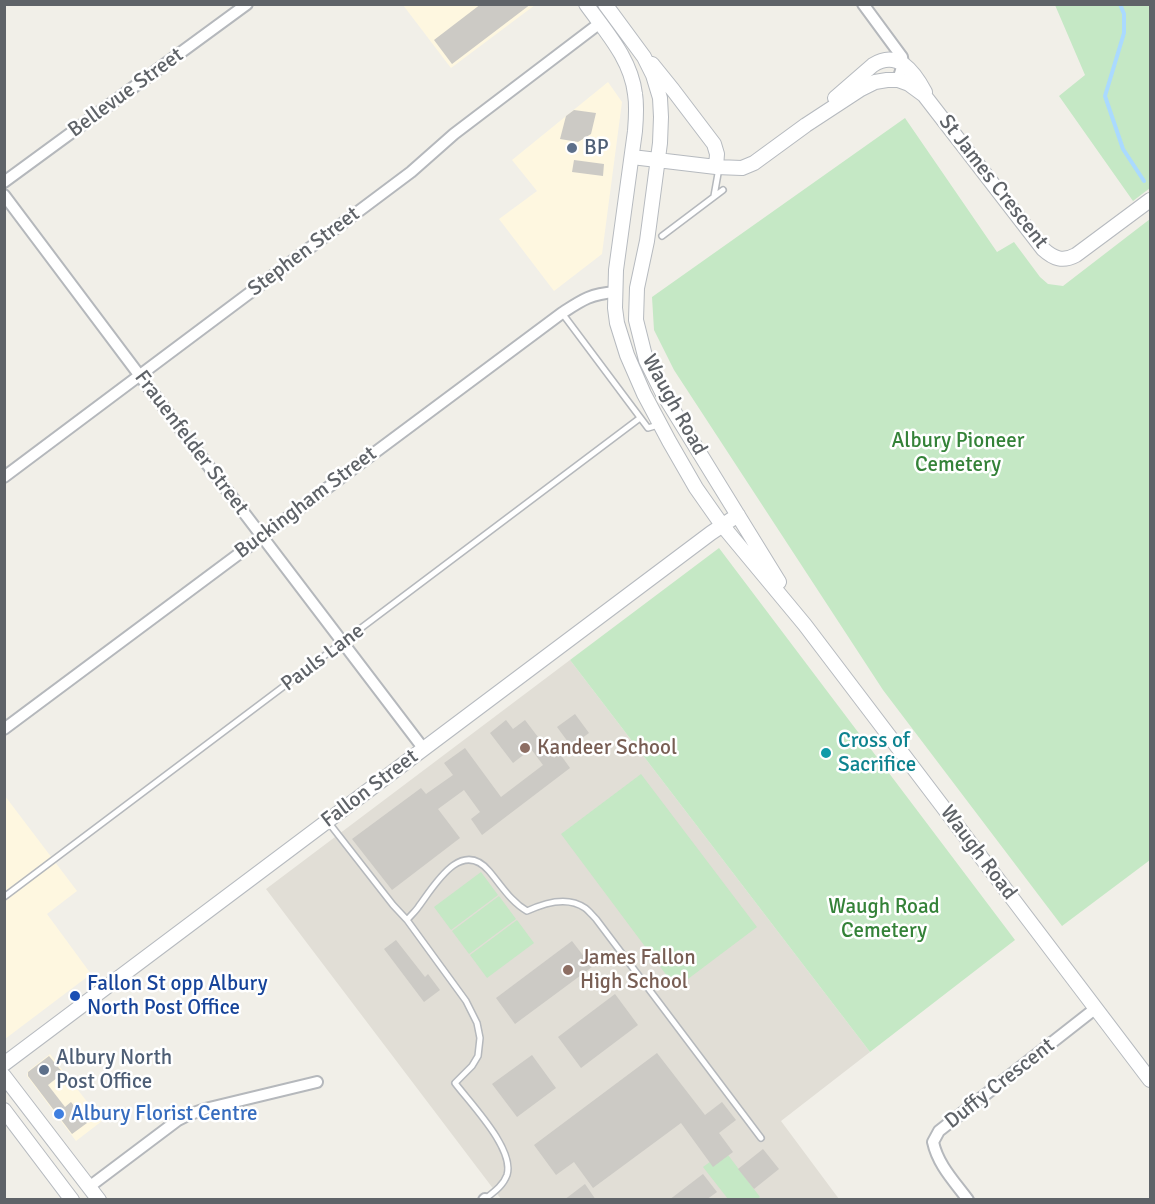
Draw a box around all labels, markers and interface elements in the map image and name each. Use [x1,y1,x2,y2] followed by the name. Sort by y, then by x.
[63,43,189,143] street label: Bellevue Street
[933,110,1053,254] street label: St James Crescent
[584,135,609,161] place label: BP
[565,141,579,155] marker: BP
[243,202,365,302] street label: Stephen Street
[636,350,712,460] street label: Waugh Road
[129,366,253,520] street label: Frauenfelder Street
[892,428,1024,478] park label: Albury Pioneer Cemetery
[230,442,382,564] street label: Buckingham Street
[277,619,369,697] street label: Pauls Lane
[838,728,916,778] place label: Cross of Sacrifice
[537,735,677,761] place label: Kandeer School
[518,741,532,755] marker: Kandeer School
[317,744,423,834] street label: Fallon Street
[819,746,833,760] marker: Cross of Sacrifice
[934,801,1022,905] street label: Waugh Road
[828,894,940,944] park label: Waugh Road Cemetery
[580,945,696,995] place label: James Fallon High School
[561,963,575,977] marker: James Fallon High School
[87,971,268,1021] place label: Fallon St opp Albury North Post Office
[68,989,82,1003] marker: Fallon St opp Albury North Post Office
[940,1033,1060,1135] street label: Duffy Crescent
[56,1045,172,1095] place label: Albury North Post Office
[37,1063,51,1077] marker: Albury North Post Office
[71,1101,258,1127] place label: Albury Florist Centre
[52,1107,66,1121] marker: Albury Florist Centre

